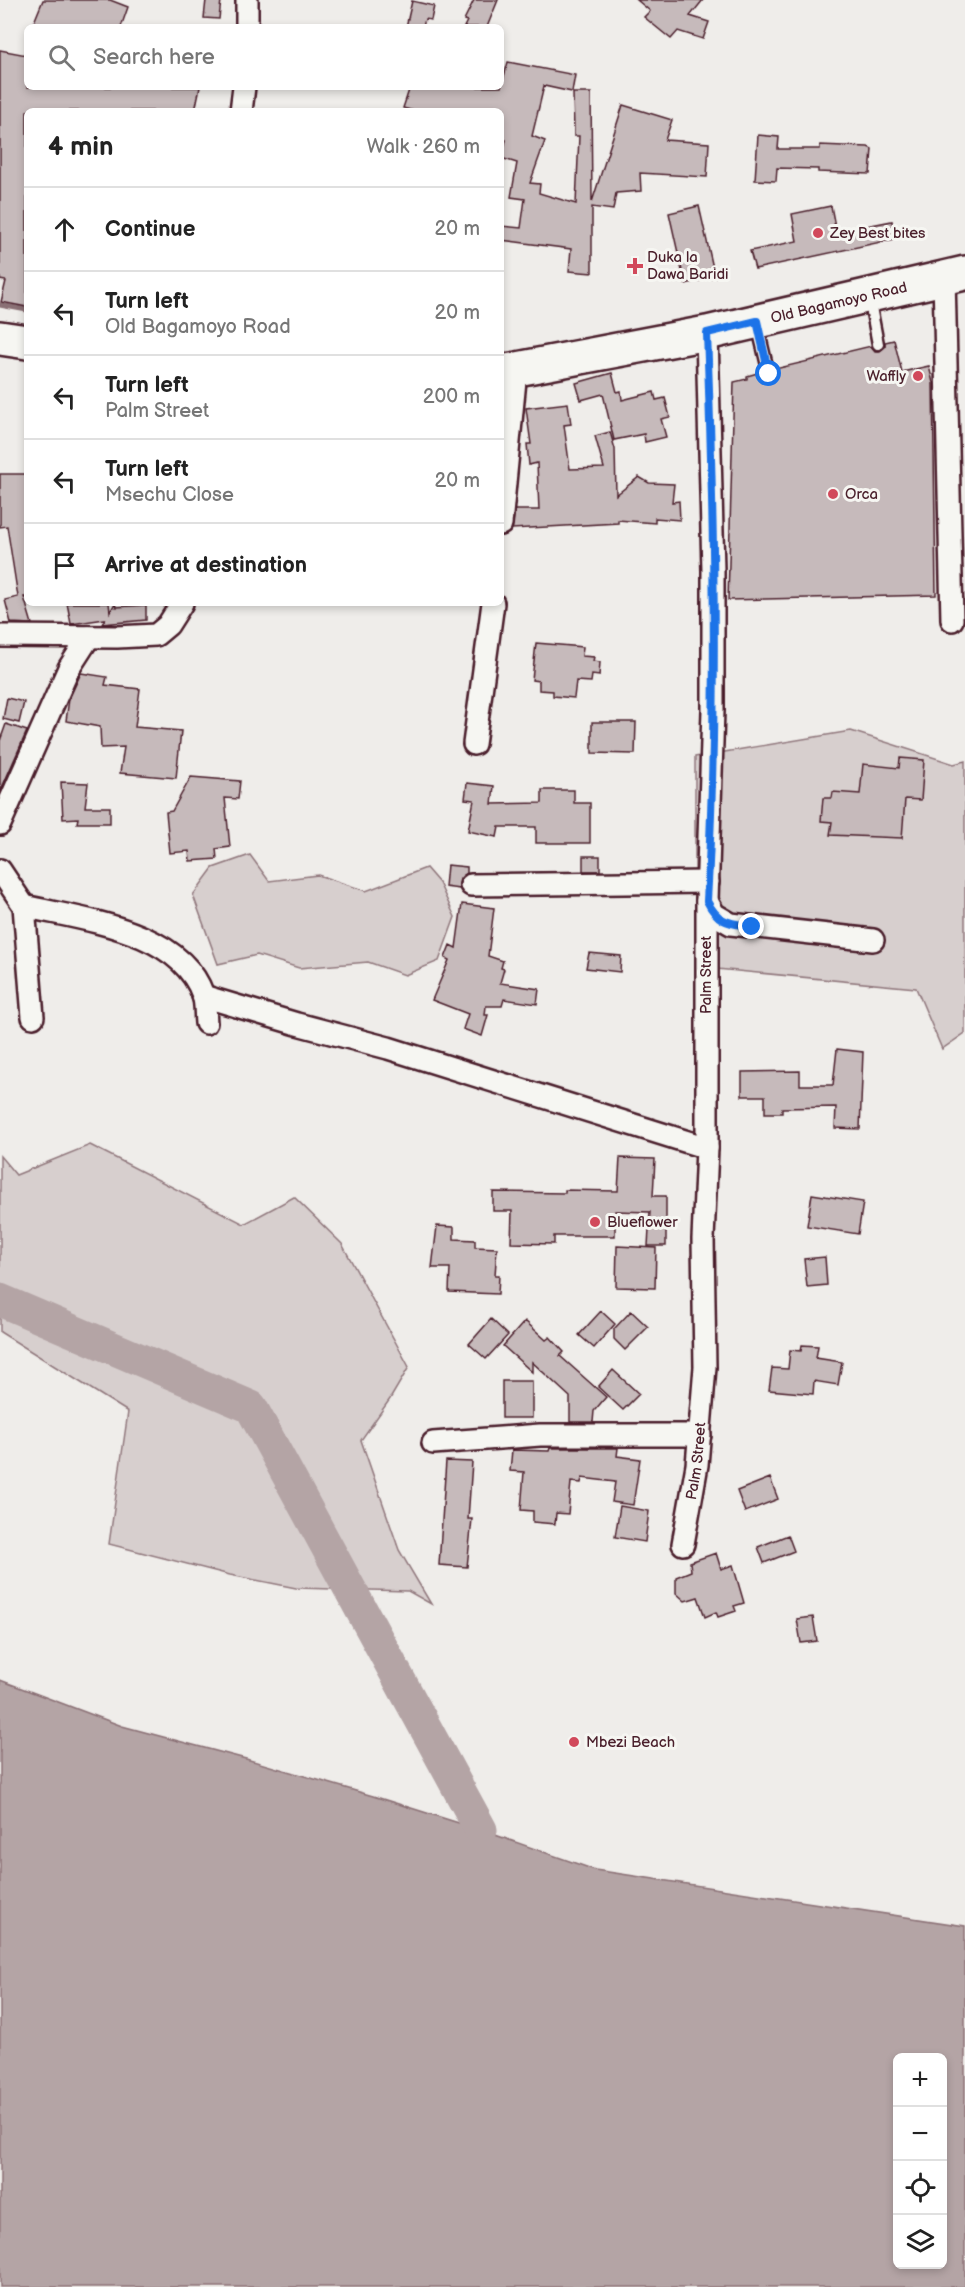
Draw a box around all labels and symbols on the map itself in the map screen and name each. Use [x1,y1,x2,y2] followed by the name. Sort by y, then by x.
[829,224,926,243] place label: Zey Best bites
[811,226,825,240] marker: Zey Best bites
[647,248,729,284] place label: Duka la Dawa Baridi
[628,259,642,273] marker: Duka la Dawa Baridi
[769,277,909,327] street label: Old Bagamoyo Road
[755,360,781,386] route start
[866,367,906,386] place label: Waffly
[911,369,925,383] marker: Waffly
[845,485,878,504] place label: Orca
[826,487,840,501] marker: Orca
[738,913,764,939] route end
[697,936,716,1014] street label: Palm Street
[607,1213,678,1232] place label: Blueflower
[588,1215,602,1229] marker: Blueflower
[681,1421,710,1501] street label: Palm Street
[586,1733,675,1752] place label: Mbezi Beach
[567,1735,581,1749] marker: Mbezi Beach

